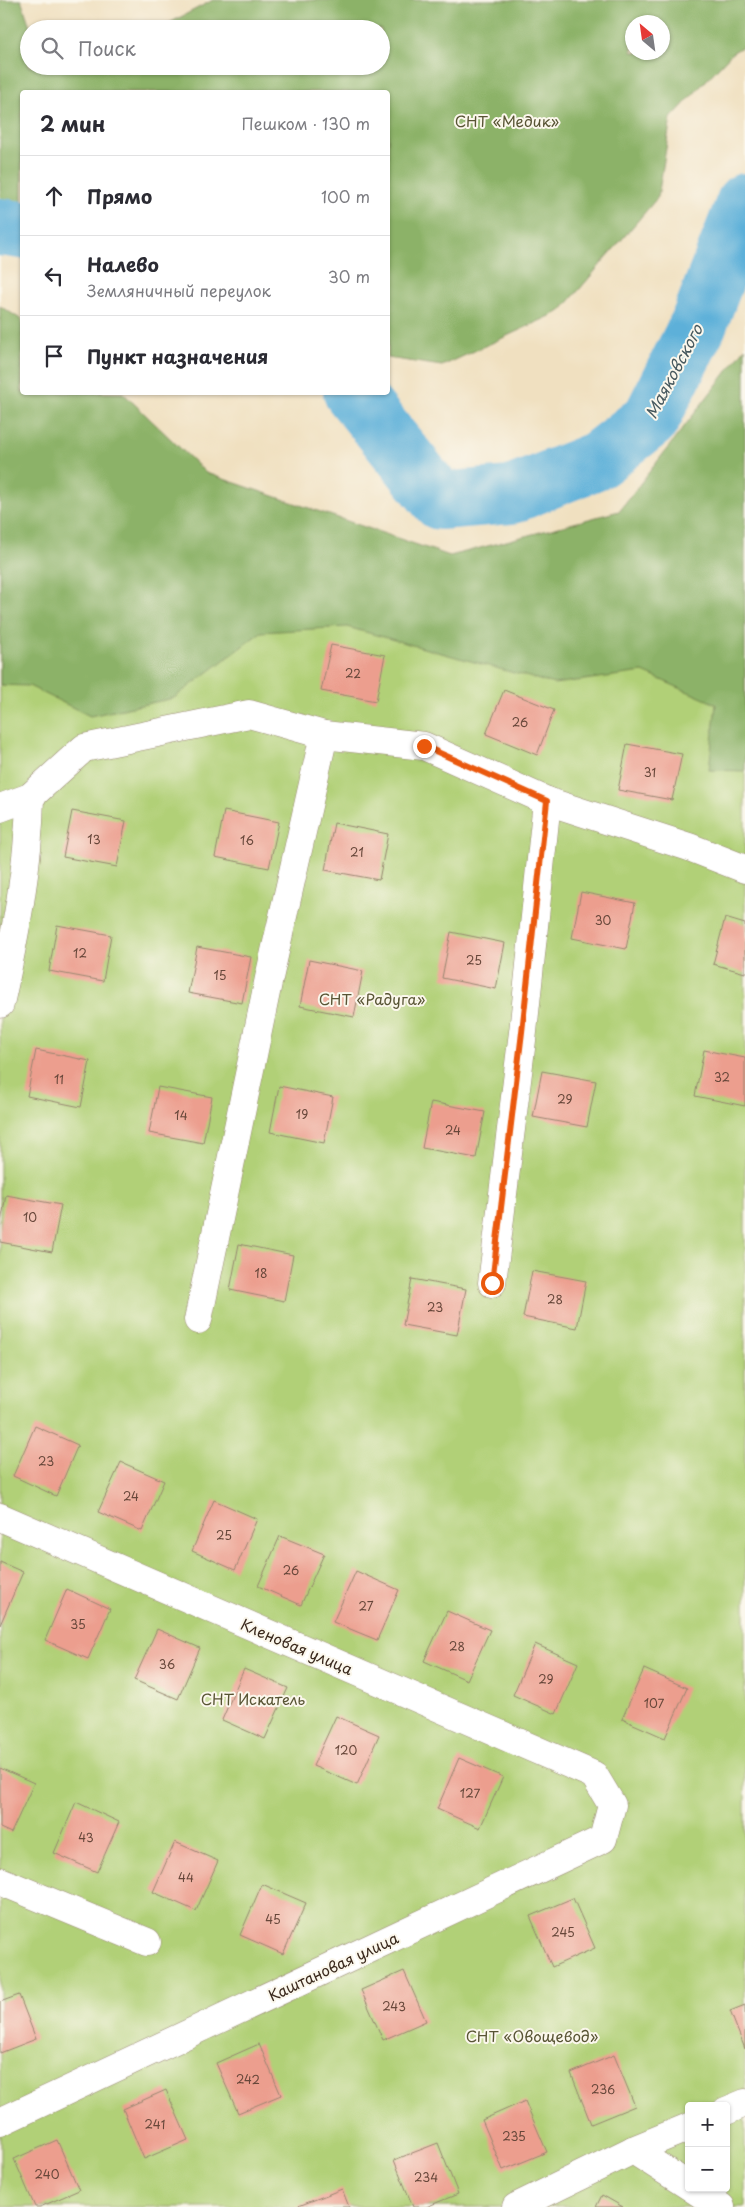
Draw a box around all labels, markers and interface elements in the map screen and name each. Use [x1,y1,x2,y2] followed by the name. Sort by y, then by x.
[625,15,670,60] north arrow
[20,20,390,75] search box
[38,34,66,62] icon: search
[78,34,136,62] text: Поиск
[40,107,105,139] text: 2 мин
[455,109,560,132] park label: СНТ «Медик»
[242,111,370,135] text: Пешком · 130 m
[40,182,68,210] icon: ahead
[87,182,152,210] text: Прямо
[321,184,370,208] text: 100 m
[87,250,159,278] text: Налево
[40,262,68,290] icon: left
[328,264,370,288] text: 30 m
[87,278,271,302] text: Земляничный переулок
[638,319,708,422] water label: Маяковского
[40,342,68,370] icon: arrive
[87,342,268,370] text: Пункт назначения
[345,664,361,682] house number: 22
[512,713,528,731] house number: 26
[413,735,436,758] route end
[644,763,656,781] house number: 31
[87,830,101,848] house number: 13
[240,831,254,849] house number: 16
[350,843,364,861] house number: 21
[595,911,612,929] house number: 30
[73,944,87,962] house number: 12
[466,951,482,969] house number: 25
[213,966,227,984] house number: 15
[319,987,426,1010] park label: СНТ «Радуга»
[714,1068,730,1086] house number: 32
[54,1070,64,1088] house number: 11
[557,1090,573,1108] house number: 29
[296,1105,308,1123] house number: 19
[174,1106,188,1124] house number: 14
[445,1121,461,1139] house number: 24
[23,1208,37,1226] house number: 10
[255,1264,267,1282] house number: 18
[481,1272,504,1295] route start
[547,1290,563,1308] house number: 28
[427,1298,443,1316] house number: 23
[38,1452,54,1470] house number: 23
[123,1487,139,1505] house number: 24
[216,1526,232,1544] house number: 25
[283,1561,299,1579] house number: 26
[359,1597,374,1615] house number: 27
[237,1612,357,1680] street label: Кленовая улица
[70,1615,86,1633] house number: 35
[449,1637,465,1655] house number: 28
[159,1655,175,1673] house number: 36
[538,1670,554,1688] house number: 29
[201,1687,306,1710] park label: СНТ Искатель
[644,1694,665,1712] house number: 107
[335,1741,357,1759] house number: 120
[460,1784,480,1802] house number: 127
[78,1828,94,1846] house number: 43
[178,1868,194,1886] house number: 44
[265,1910,281,1928] house number: 45
[551,1923,575,1941] house number: 245
[264,1925,402,2006] street label: Каштановая улица
[382,1997,406,2015] house number: 243
[466,2024,599,2047] park label: СНТ «Овощевод»
[236,2070,260,2088] house number: 242
[591,2080,615,2098] house number: 236
[685,2102,730,2192] map controls
[685,2102,730,2147] button: +
[145,2115,165,2133] house number: 241
[502,2127,526,2145] house number: 235
[685,2147,730,2192] button: −
[35,2165,60,2183] house number: 240
[414,2168,438,2186] house number: 234

